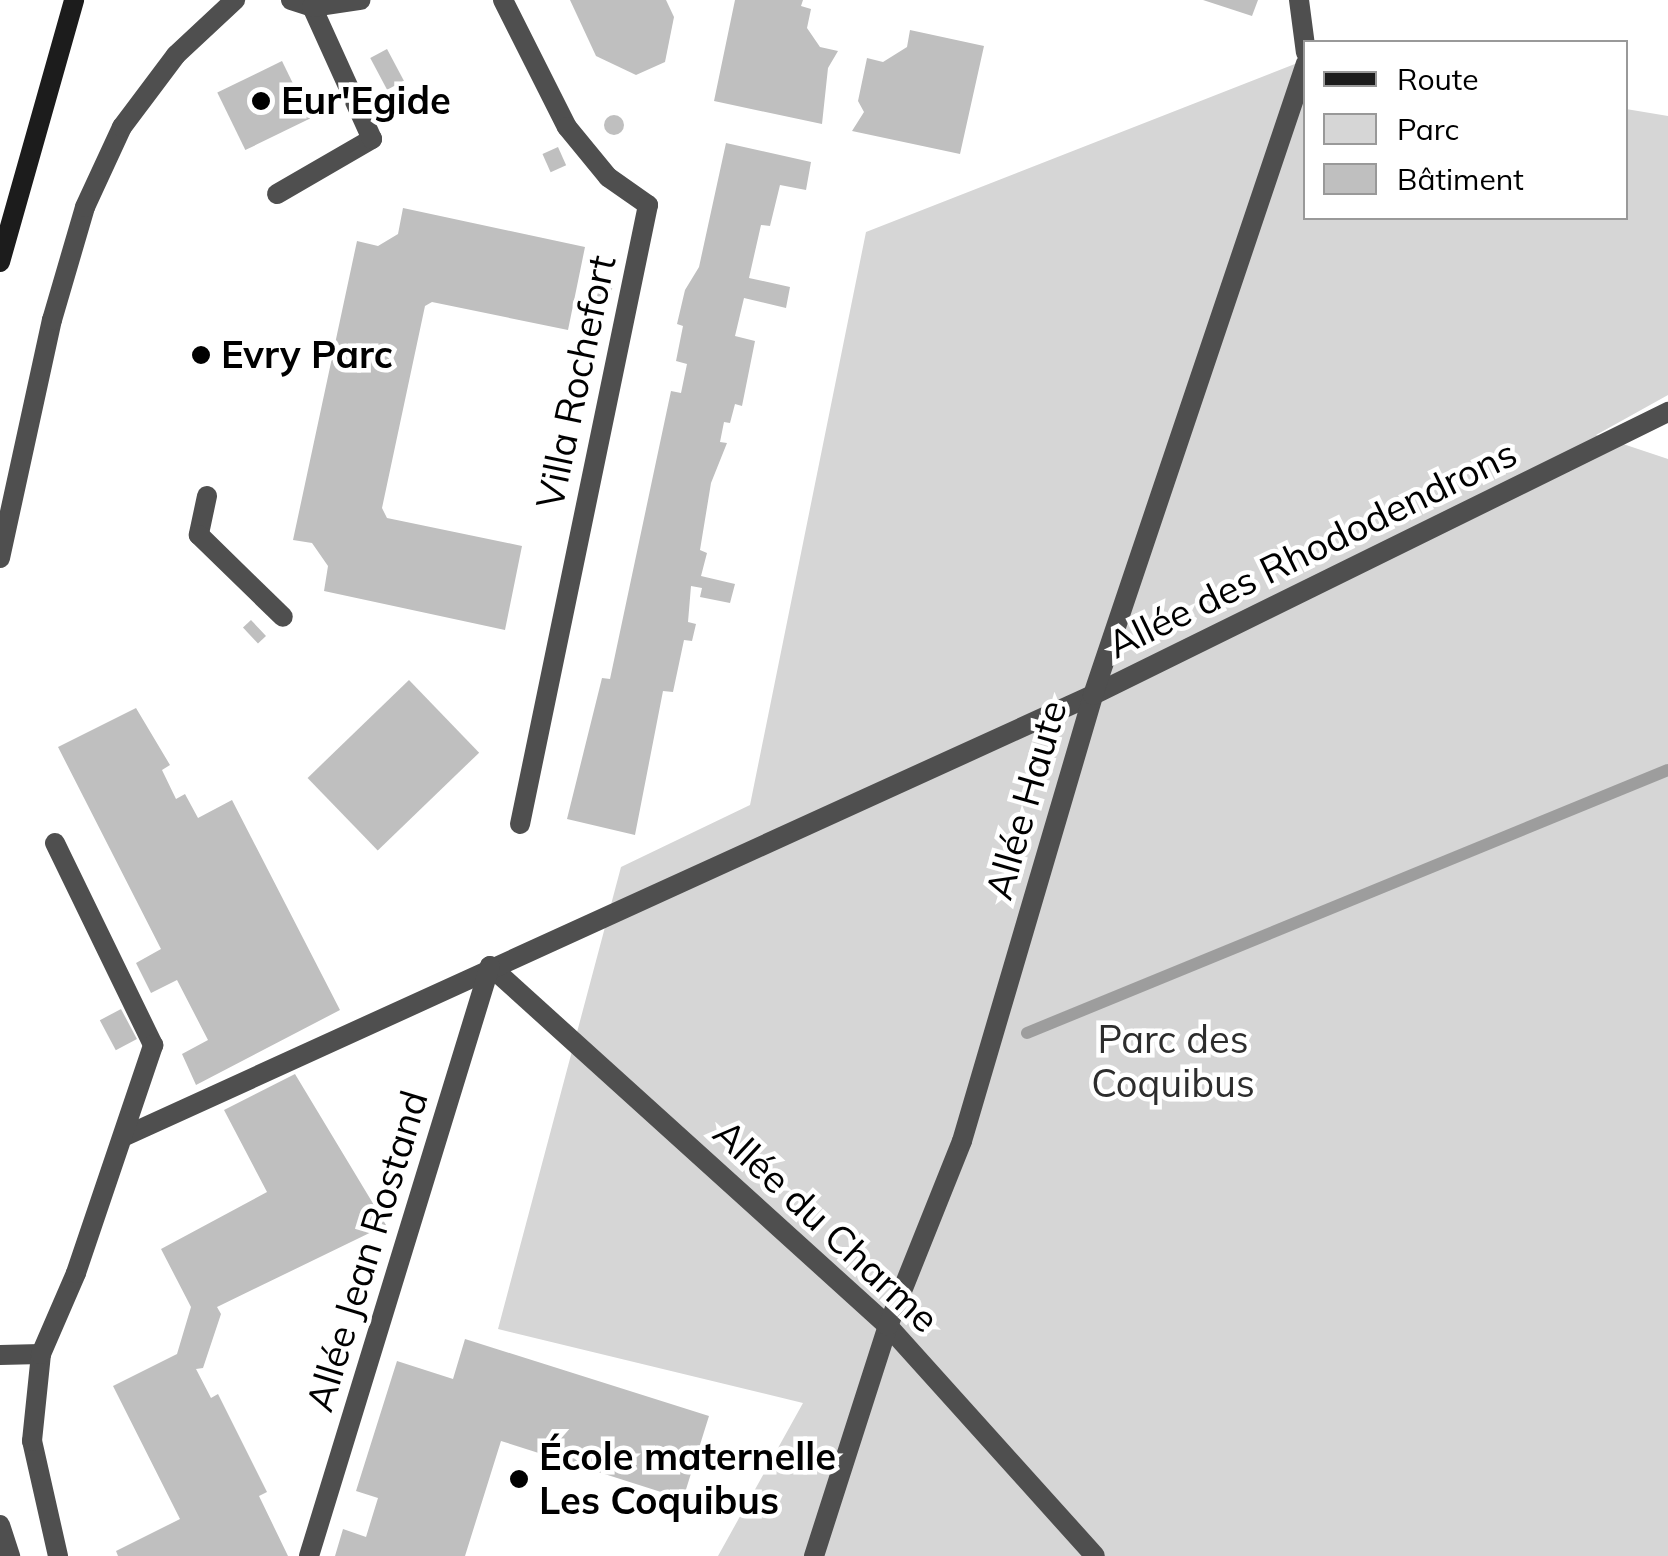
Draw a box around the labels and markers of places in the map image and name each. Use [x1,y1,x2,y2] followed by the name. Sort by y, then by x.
[281,78,451,124] place label: Eur'Egide
[250,90,272,112] marker: Eur'Egide
[221,332,393,378] place label: Evry Parc
[190,344,212,366] marker: Evry Parc
[539,1434,836,1524] place label: École maternelle Les Coquibus
[508,1468,530,1490] marker: École maternelle Les Coquibus

